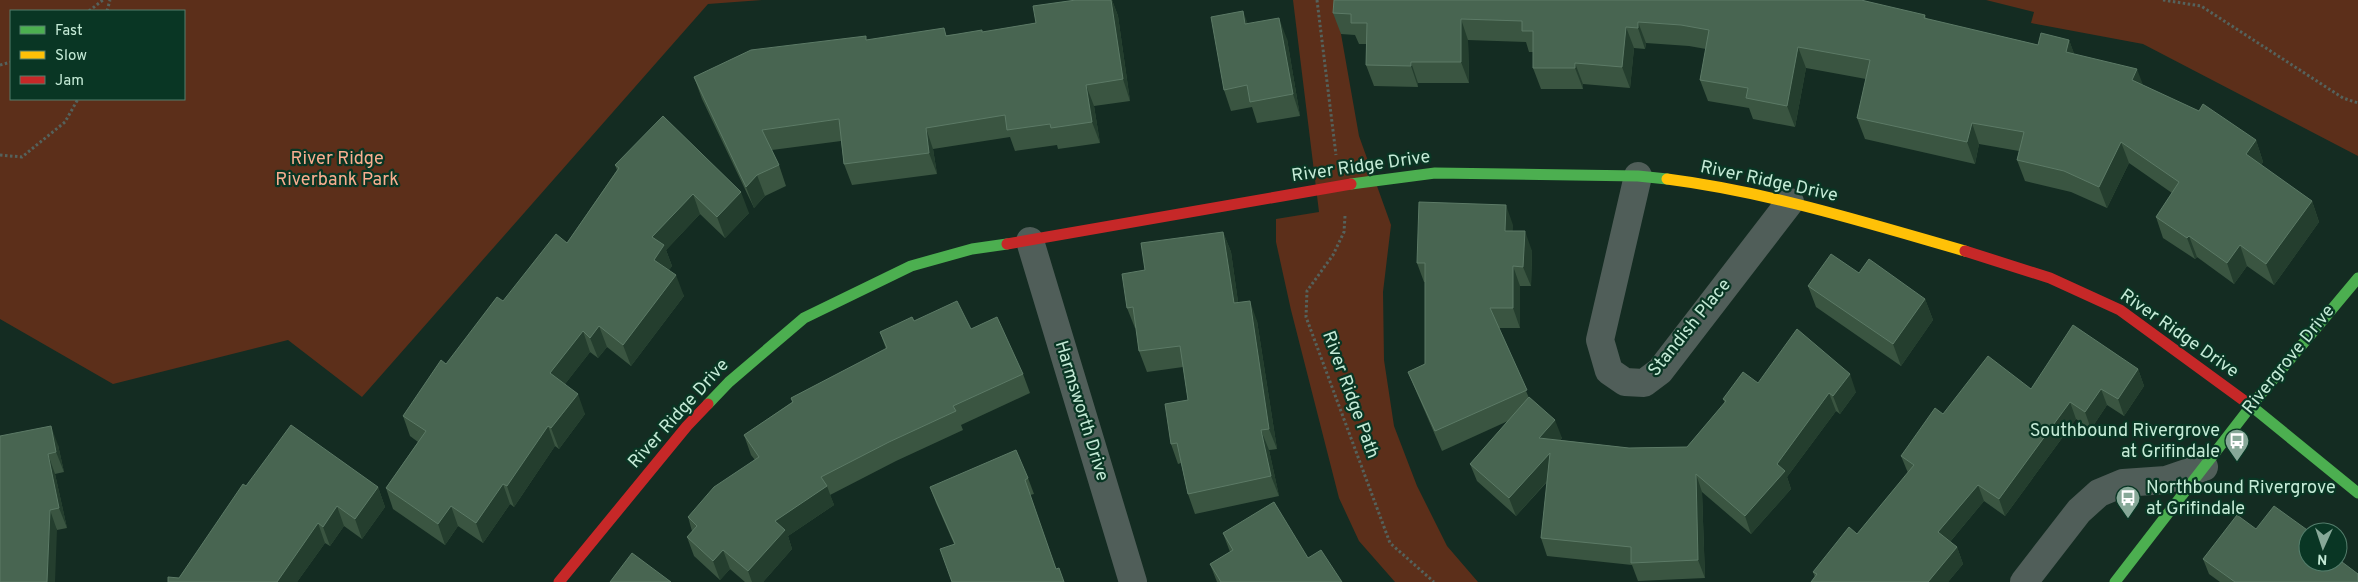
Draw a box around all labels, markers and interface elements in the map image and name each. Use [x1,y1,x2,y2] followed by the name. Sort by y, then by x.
[10,10,185,100] legend
[55,22,83,41] text: Fast
[55,47,87,66] text: Slow
[55,72,84,91] text: Jam
[1290,146,1432,188] street label: River Ridge Drive
[275,148,399,192] park label: River Ridge Riverbank Park
[1698,156,1840,208] street label: River Ridge Drive
[1643,274,1737,382] street label: Standish Place
[2115,284,2243,384] street label: River Ridge Drive
[2238,300,2340,420] street label: Rivergrove Drive
[1316,328,1384,462] street label: River Ridge Path
[1049,338,1113,484] street label: Harmsworth Drive
[624,354,734,474] street label: River Ridge Drive
[2030,420,2220,464] place label: Southbound Rivergrove at Grifindale
[2224,428,2250,462] bus stop icon: Southbound Rivergrove at Grifindale
[2146,477,2336,521] place label: Northbound Rivergrove at Grifindale
[2115,485,2141,519] bus stop icon: Northbound Rivergrove at Grifindale
[2298,522,2348,572] north arrow
[2317,550,2328,567] text: N

